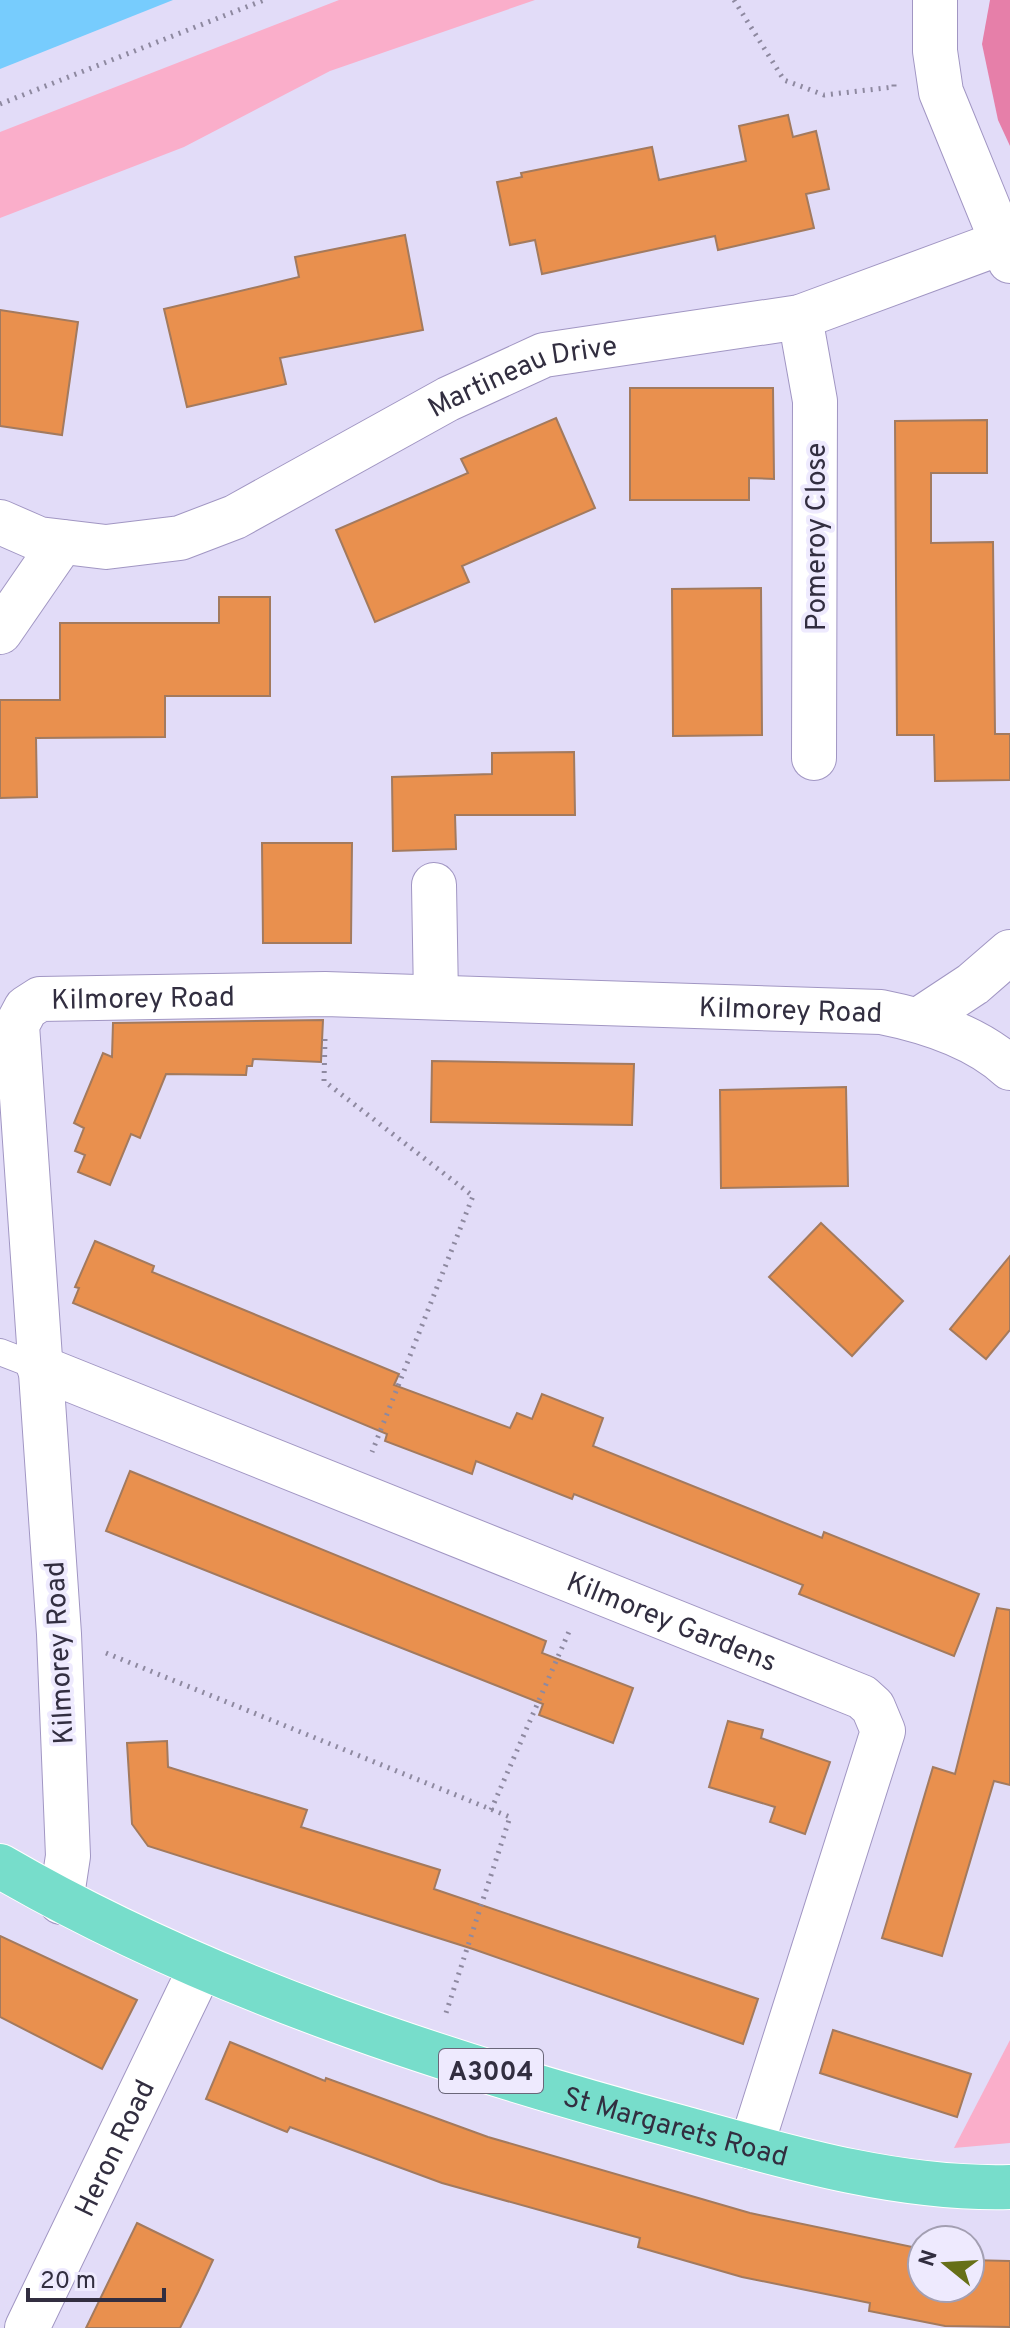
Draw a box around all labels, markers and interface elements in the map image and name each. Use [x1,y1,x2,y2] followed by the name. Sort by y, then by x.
[422,329,620,427] street label: Martineau Drive
[800,443,836,631] street label: Pomeroy Close
[51,981,235,1020] street label: Kilmorey Road
[698,991,883,1033] street label: Kilmorey Road
[38,1560,84,1745] street label: Kilmorey Road
[561,1565,781,1682] street label: Kilmorey Gardens
[439,2049,543,2093] road number: A3004
[68,2075,165,2224] street label: Heron Road
[558,2080,791,2177] street label: St Margarets Road
[906,2224,986,2304] north arrow
[914,2247,945,2270] text: N
[28,2252,164,2302] scale bar
[40,2267,96,2297] text: 20 m

